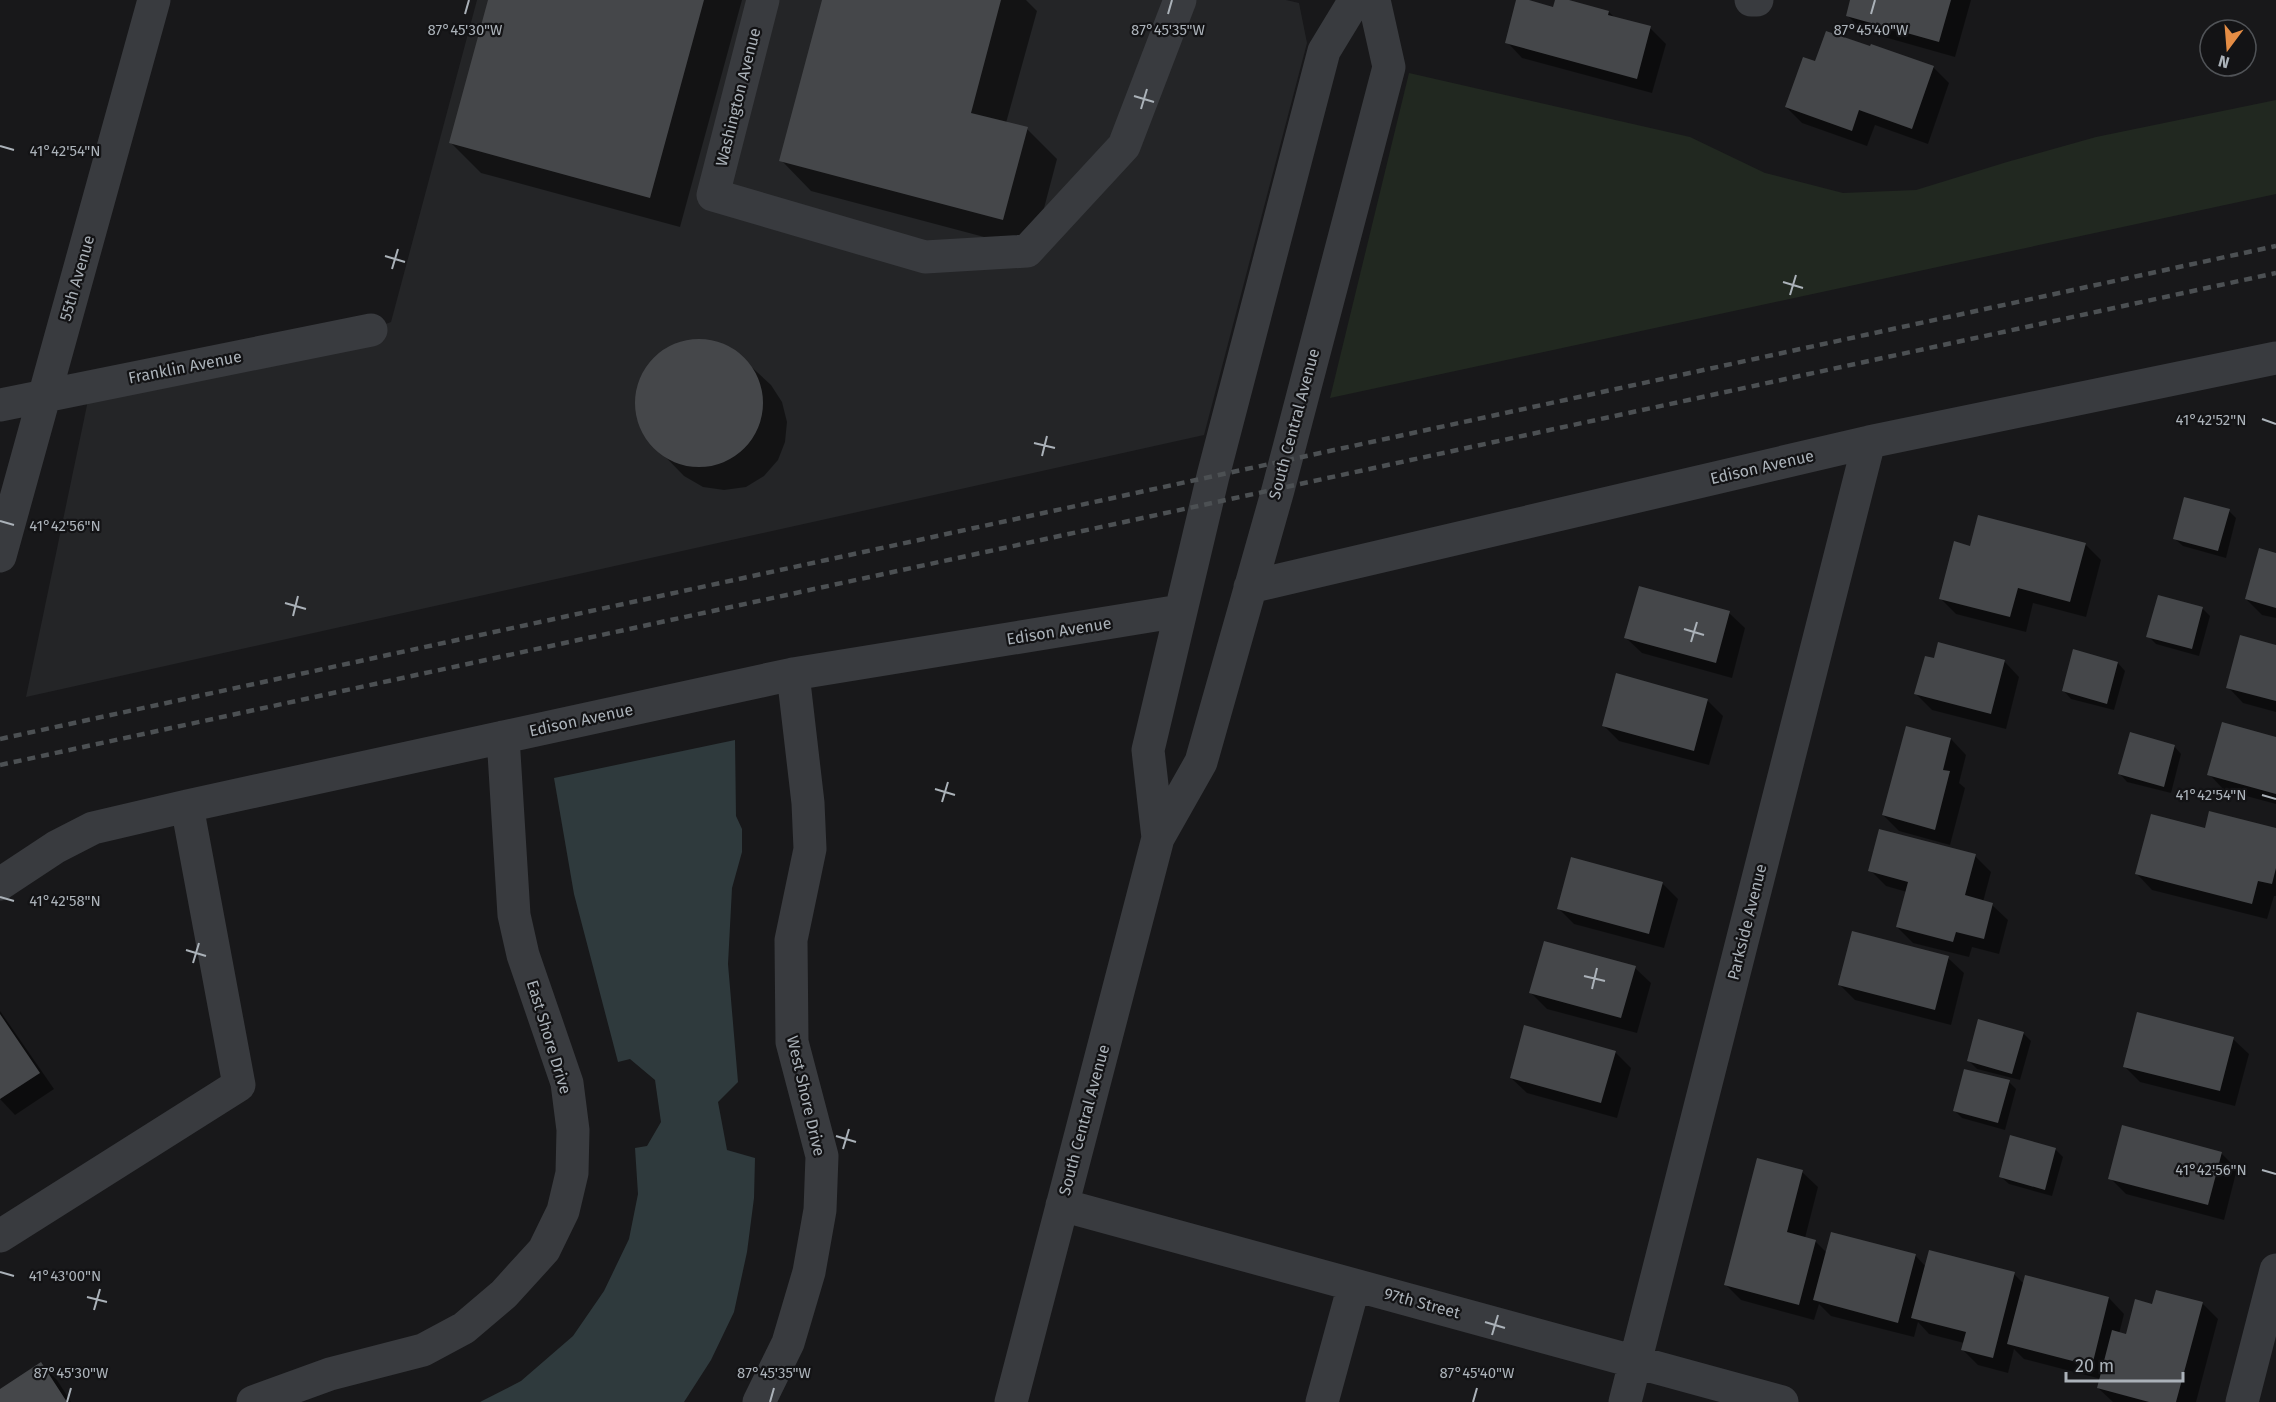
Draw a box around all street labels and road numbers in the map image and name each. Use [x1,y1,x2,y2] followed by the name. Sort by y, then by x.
[712,26,764,168] street label: Washington Avenue
[56,233,98,323] street label: 55th Avenue
[1265,346,1323,502] street label: South Central Avenue
[127,347,243,387] street label: Franklin Avenue
[1708,446,1816,488] street label: Edison Avenue
[1005,613,1113,649] street label: Edison Avenue
[527,700,635,740] street label: Edison Avenue
[1723,862,1771,982] street label: Parkside Avenue
[523,978,575,1096] street label: East Shore Drive
[783,1034,829,1158] street label: West Shore Drive
[1055,1042,1113,1198] street label: South Central Avenue
[1382,1284,1462,1322] street label: 97th Street

